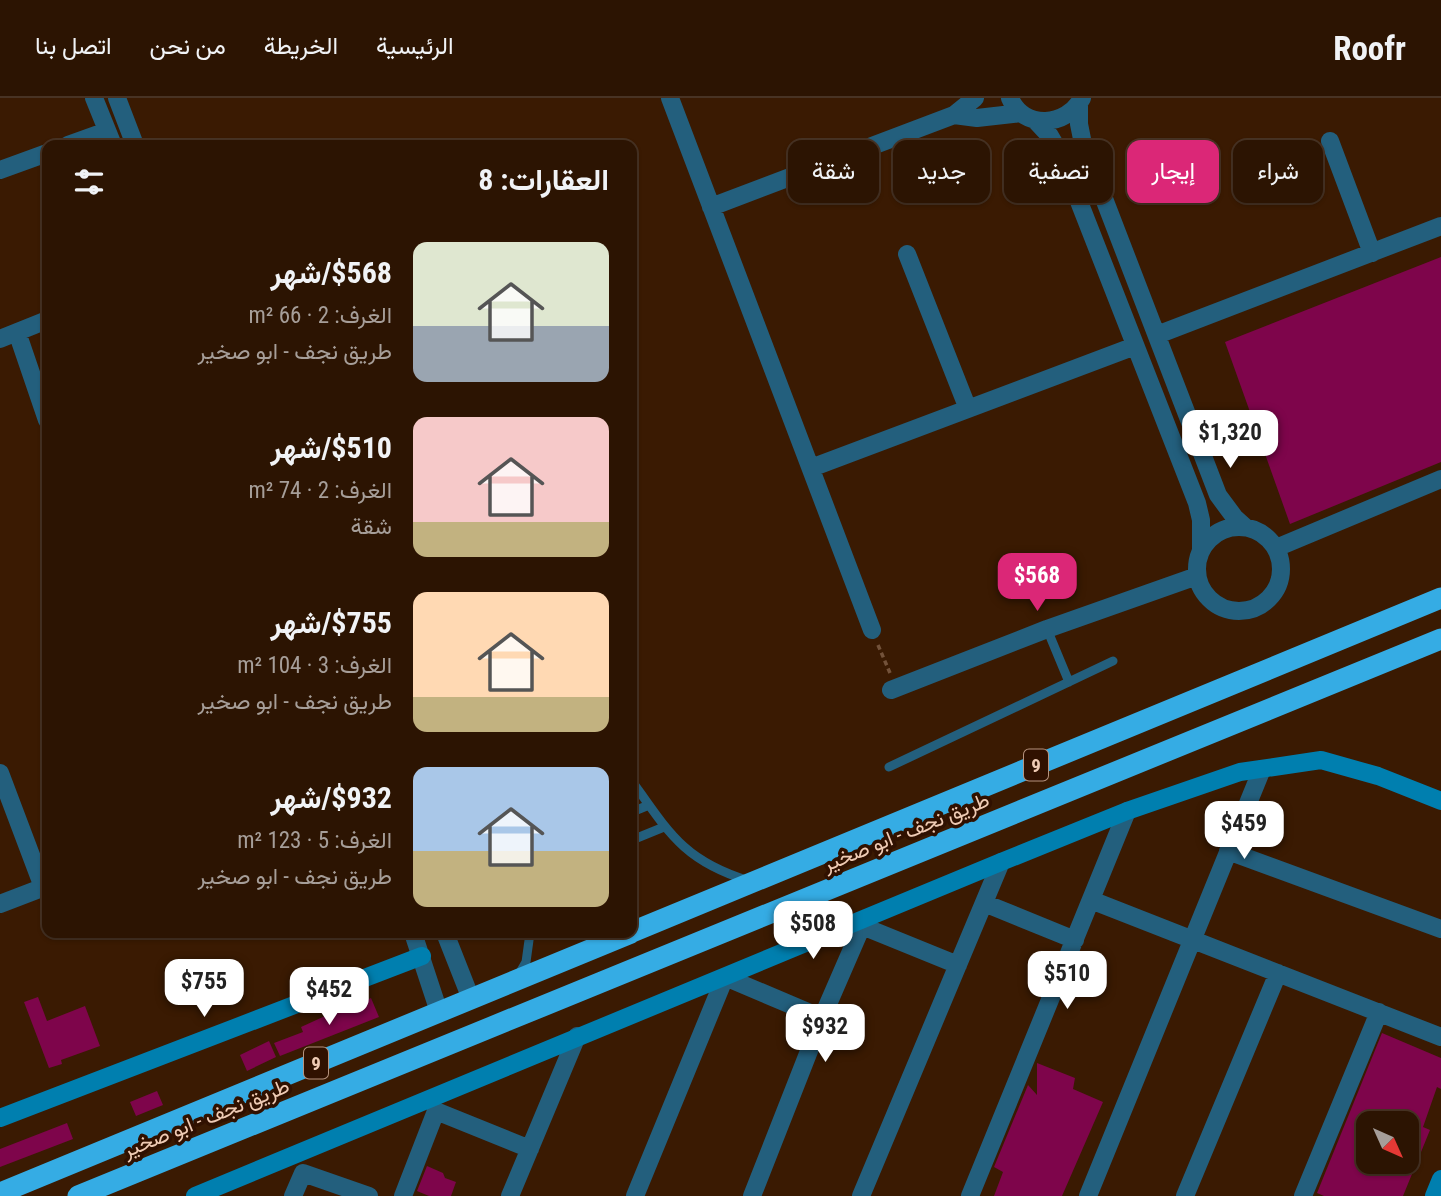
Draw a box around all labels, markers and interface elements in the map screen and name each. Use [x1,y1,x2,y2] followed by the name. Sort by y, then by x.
[1333,29,1406,68] text: Roofr
[35,32,112,60] text: اتصل بنا
[150,32,226,60] text: من نحن
[264,32,338,60] text: الخريطة
[376,32,454,60] text: الرئيسية
[788,140,879,203] chip: شقة
[893,140,990,203] chip: جديد
[1004,140,1113,203] chip: تصفية
[1127,140,1219,203] chip: إيجار
[1233,140,1323,203] chip: شراء
[478,162,609,197] text: العقارات: 8
[70,163,108,201] icon: filters
[271,255,392,290] text: $568/شهر
[469,270,553,354] icon: home
[249,302,392,329] text: الغرف: 2 · 66 m²
[198,338,392,365] text: طريق نجف - ابو صخير
[1173,410,1287,470] pin: $1,320
[1198,419,1262,446] text: $1,320
[271,430,392,465] text: $510/شهر
[469,445,553,529] icon: home
[249,477,392,504] text: الغرف: 2 · 74 m²
[350,513,392,540] text: شقة
[996,554,1078,613] pin: $568
[1014,562,1060,589] text: $568
[271,605,392,640] text: $755/شهر
[469,620,553,704] icon: home
[237,652,392,679] text: الغرف: 3 · 104 m²
[198,688,392,715] text: طريق نجف - ابو صخير
[1024,750,1048,780] road number: 9
[271,780,392,815] text: $932/شهر
[818,788,993,878] street label: طريق نجف - ابو صخير
[469,795,553,879] icon: home
[1203,802,1285,861] pin: $459
[1221,810,1267,837] text: $459
[237,827,392,854] text: الغرف: 5 · 123 m²
[198,863,392,890] text: طريق نجف - ابو صخير
[772,902,854,961] pin: $508
[790,910,836,937] text: $508
[1026,951,1108,1011] pin: $510
[163,960,245,1019] pin: $755
[1044,960,1090,987] text: $510
[181,968,227,995] text: $755
[288,968,370,1027] pin: $452
[306,976,352,1003] text: $452
[784,1004,866,1064] pin: $932
[802,1013,848,1040] text: $932
[304,1048,328,1079] road number: 9
[118,1074,293,1164] street label: طريق نجف - ابو صخير
[1356,1111,1419,1174] north arrow
[1356,1111,1419,1174] map controls

